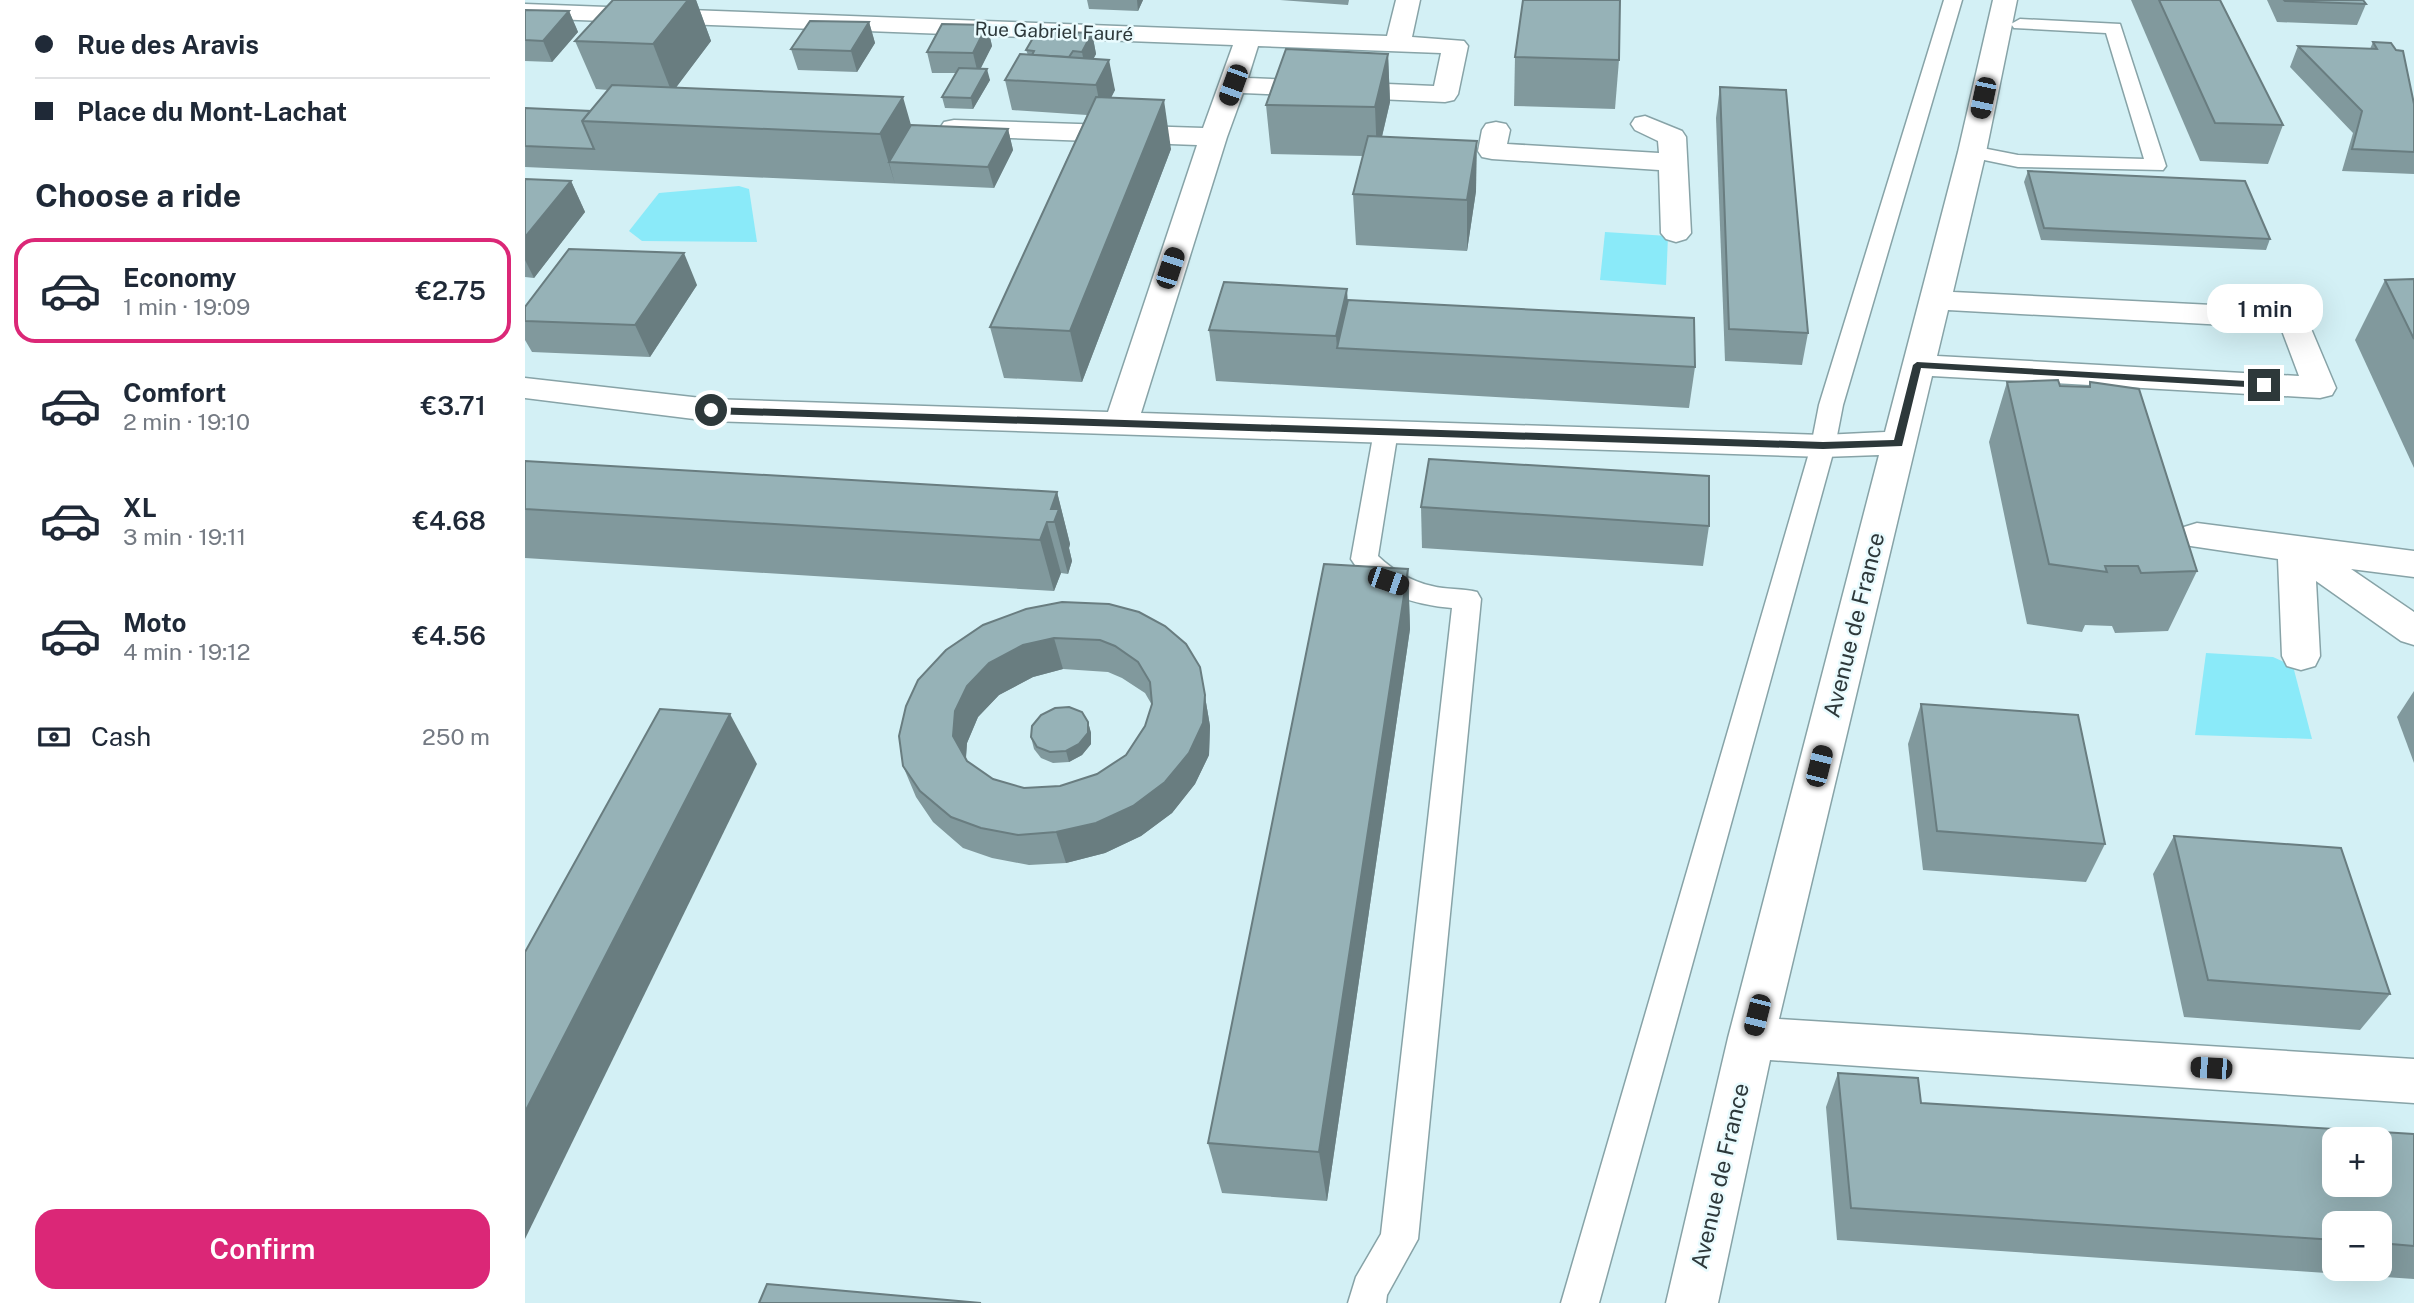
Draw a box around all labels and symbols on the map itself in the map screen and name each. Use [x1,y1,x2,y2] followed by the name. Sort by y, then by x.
[974,17,1134,45] street label: Rue Gabriel Fauré
[1216,62,1251,108] car
[1969,75,1998,121] car
[1154,245,1187,291] car
[2206,284,2322,332] callout: 1 min
[2248,369,2280,401] route end
[695,394,727,426] route start
[1817,529,1890,720] street label: Avenue de France
[1365,564,1412,598] car
[1804,743,1835,789] car
[1742,992,1773,1038] car
[2190,1056,2233,1080] car
[1685,1080,1754,1271] street label: Avenue de France

